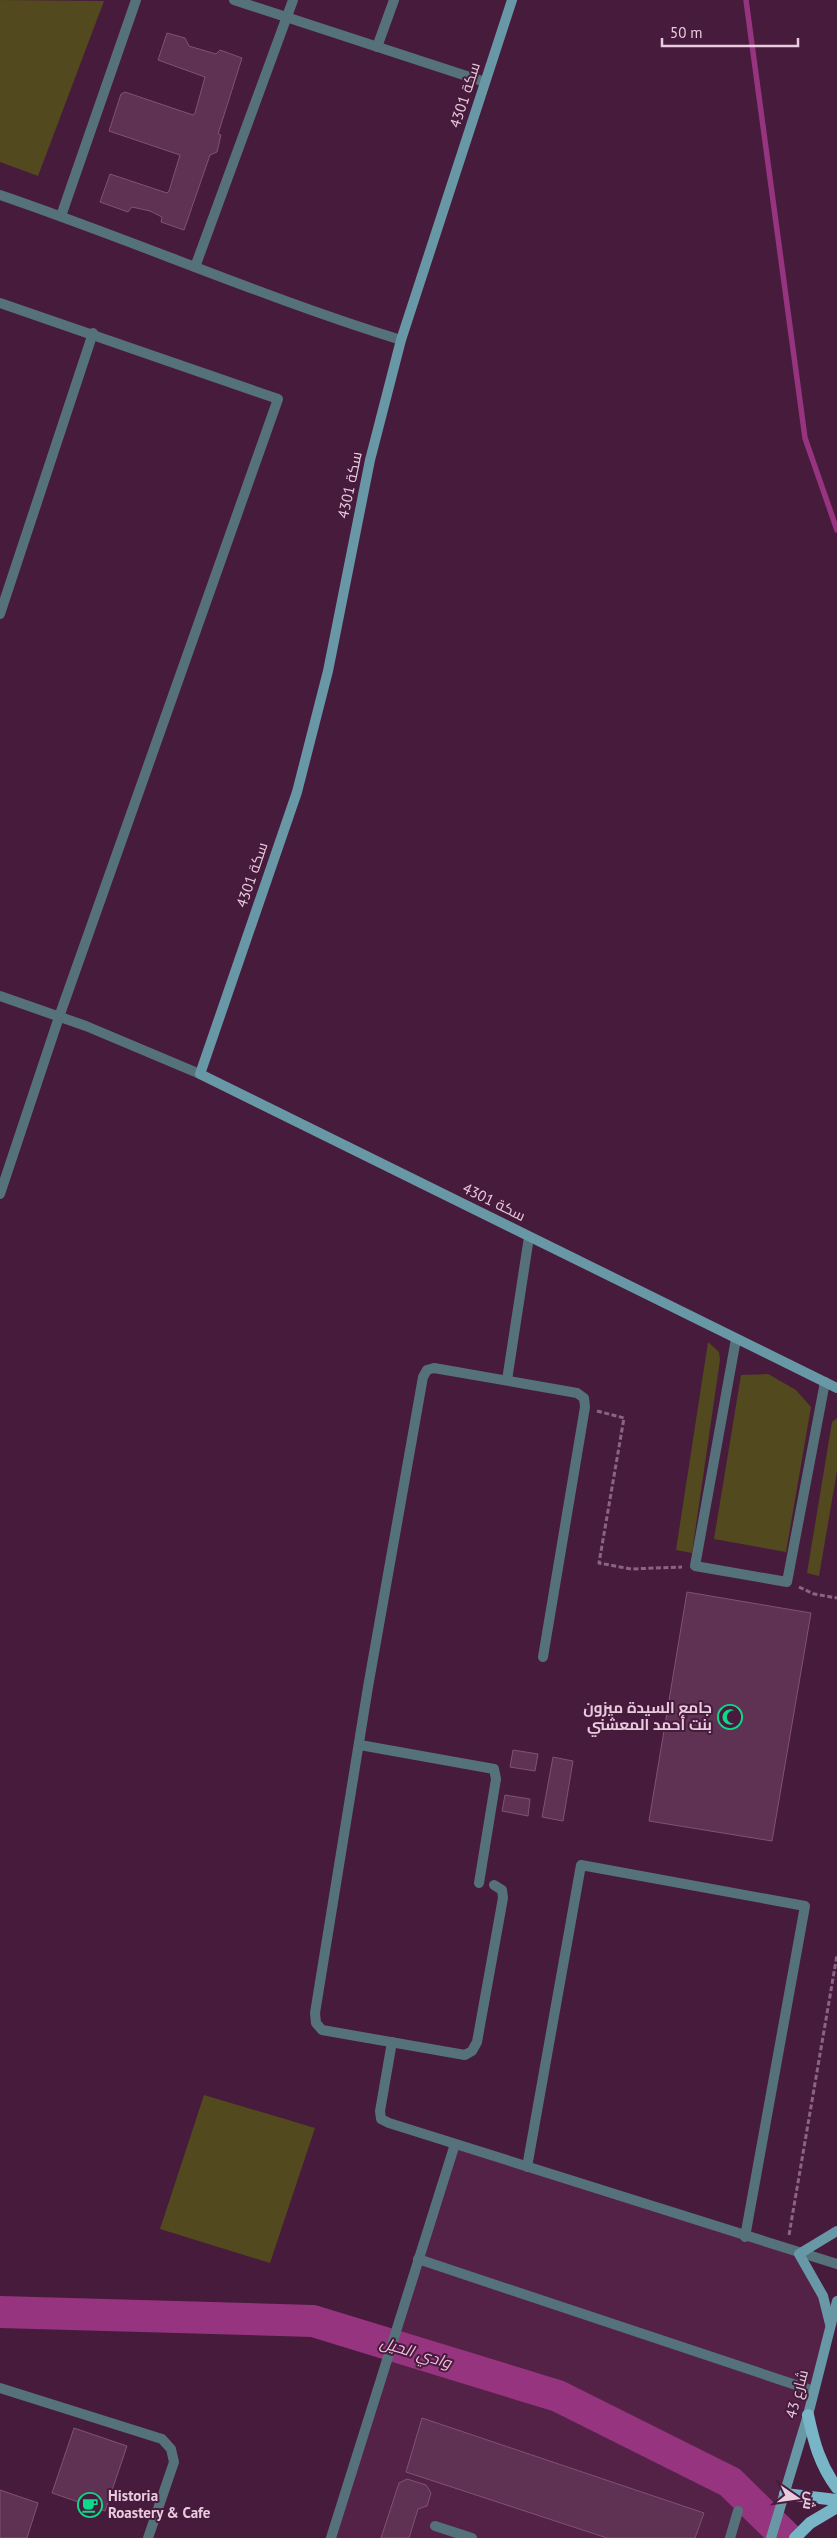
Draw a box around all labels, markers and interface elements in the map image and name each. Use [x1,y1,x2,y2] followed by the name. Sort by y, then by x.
[662,15,798,47] scale bar
[670,23,703,42] text: 50 m
[445,60,484,130] street label: سكة 4301
[333,450,366,520] street label: سكة 4301
[232,840,272,910] street label: سكة 4301
[460,1178,529,1225] street label: سكة 4301
[583,1698,712,1737] place label: جامع السيدة ميزون بنت أحمد المعشني
[717,1704,743,1730] mosque icon: جامع السيدة ميزون بنت أحمد المعشني
[377,2332,455,2376] water label: وادي الحيل
[781,2368,814,2421] street label: شارع 43
[772,2473,822,2523] north arrow
[108,2486,211,2522] place label: Historia Roastery & Cafe
[799,2490,820,2512] text: ش
[77,2492,103,2518] cafe icon: Historia Roastery & Cafe

